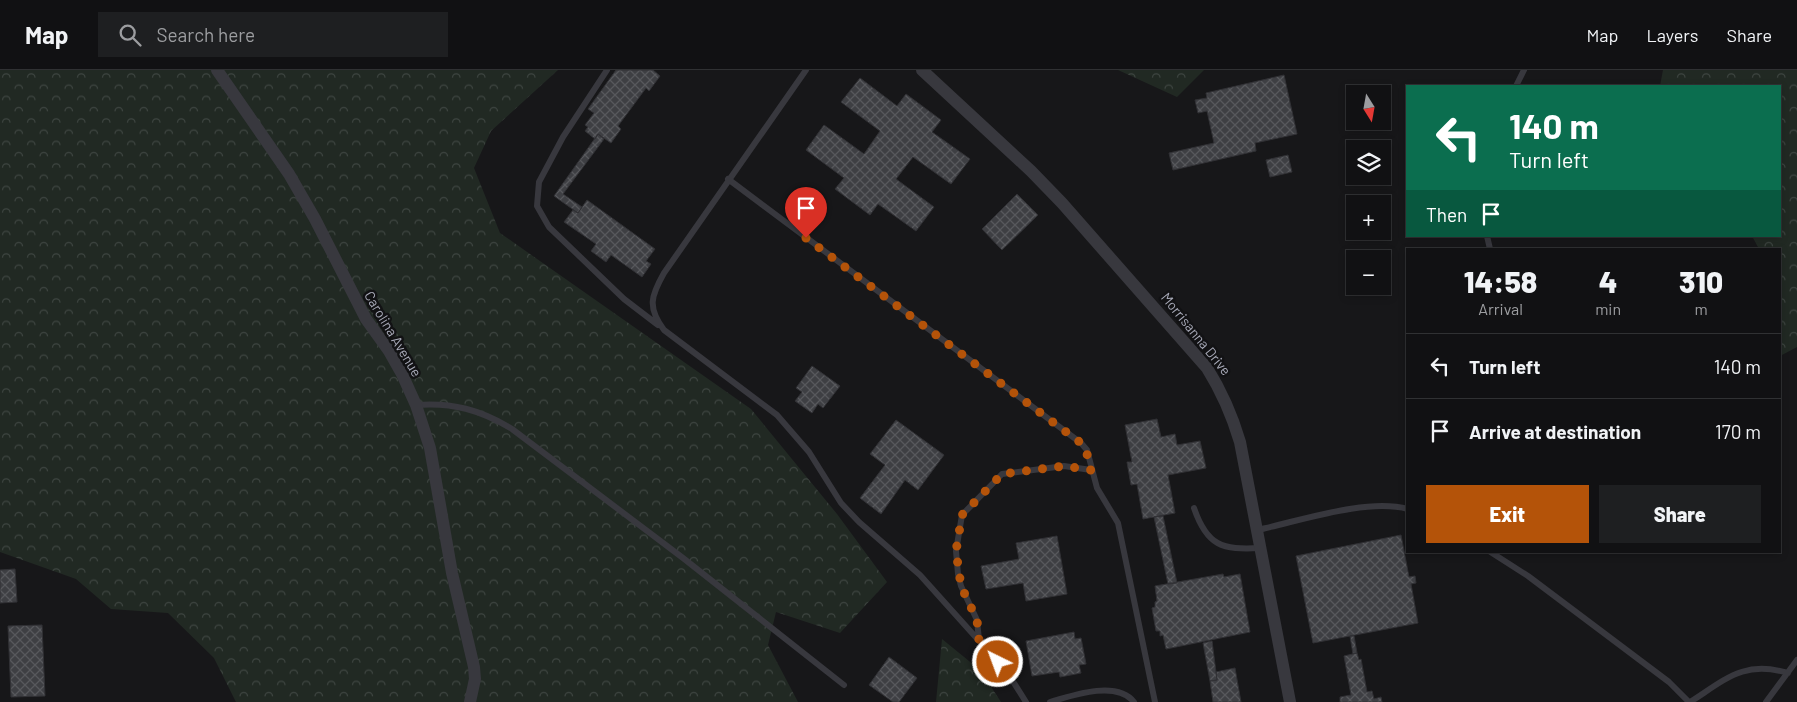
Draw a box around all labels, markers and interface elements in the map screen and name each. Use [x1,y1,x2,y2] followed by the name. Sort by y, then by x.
[98,12,448,57] search box
[25,20,68,49] text: Map
[116,21,144,49] icon: search
[156,23,255,46] text: Search here
[1586,24,1618,46] text: Map
[1646,24,1699,46] text: Layers
[1727,24,1772,46] text: Share
[1346,85,1391,130] north arrow
[1346,85,1391,295] map controls
[1509,104,1599,146] text: 140 m
[1426,105,1491,170] icon: left
[1346,140,1391,185] button: layers
[1509,146,1589,172] text: Turn left
[785,187,827,238] pin
[792,194,820,222] icon: arrive
[1346,195,1391,240] button: +
[1477,200,1505,228] icon: arrive
[1426,203,1467,226] text: Then
[1346,250,1391,295] button: −
[1464,263,1537,299] text: 14:58
[1599,263,1617,299] text: 4
[1679,263,1723,299] text: 310
[361,288,426,380] street label: Carolina Avenue
[1158,289,1235,378] street label: Morrisanna Drive
[1478,299,1523,318] text: Arrival
[1595,299,1621,318] text: min
[1694,299,1708,318] text: m
[1426,352,1454,380] icon: left
[1469,355,1540,378] text: Turn left
[1714,355,1761,378] text: 140 m
[1426,417,1454,445] icon: arrive
[1469,420,1641,443] text: Arrive at destination
[1715,420,1761,443] text: 170 m
[1426,485,1589,543] button: Exit
[1599,485,1761,543] button: Share
[971,635,1023,687] position arrow

